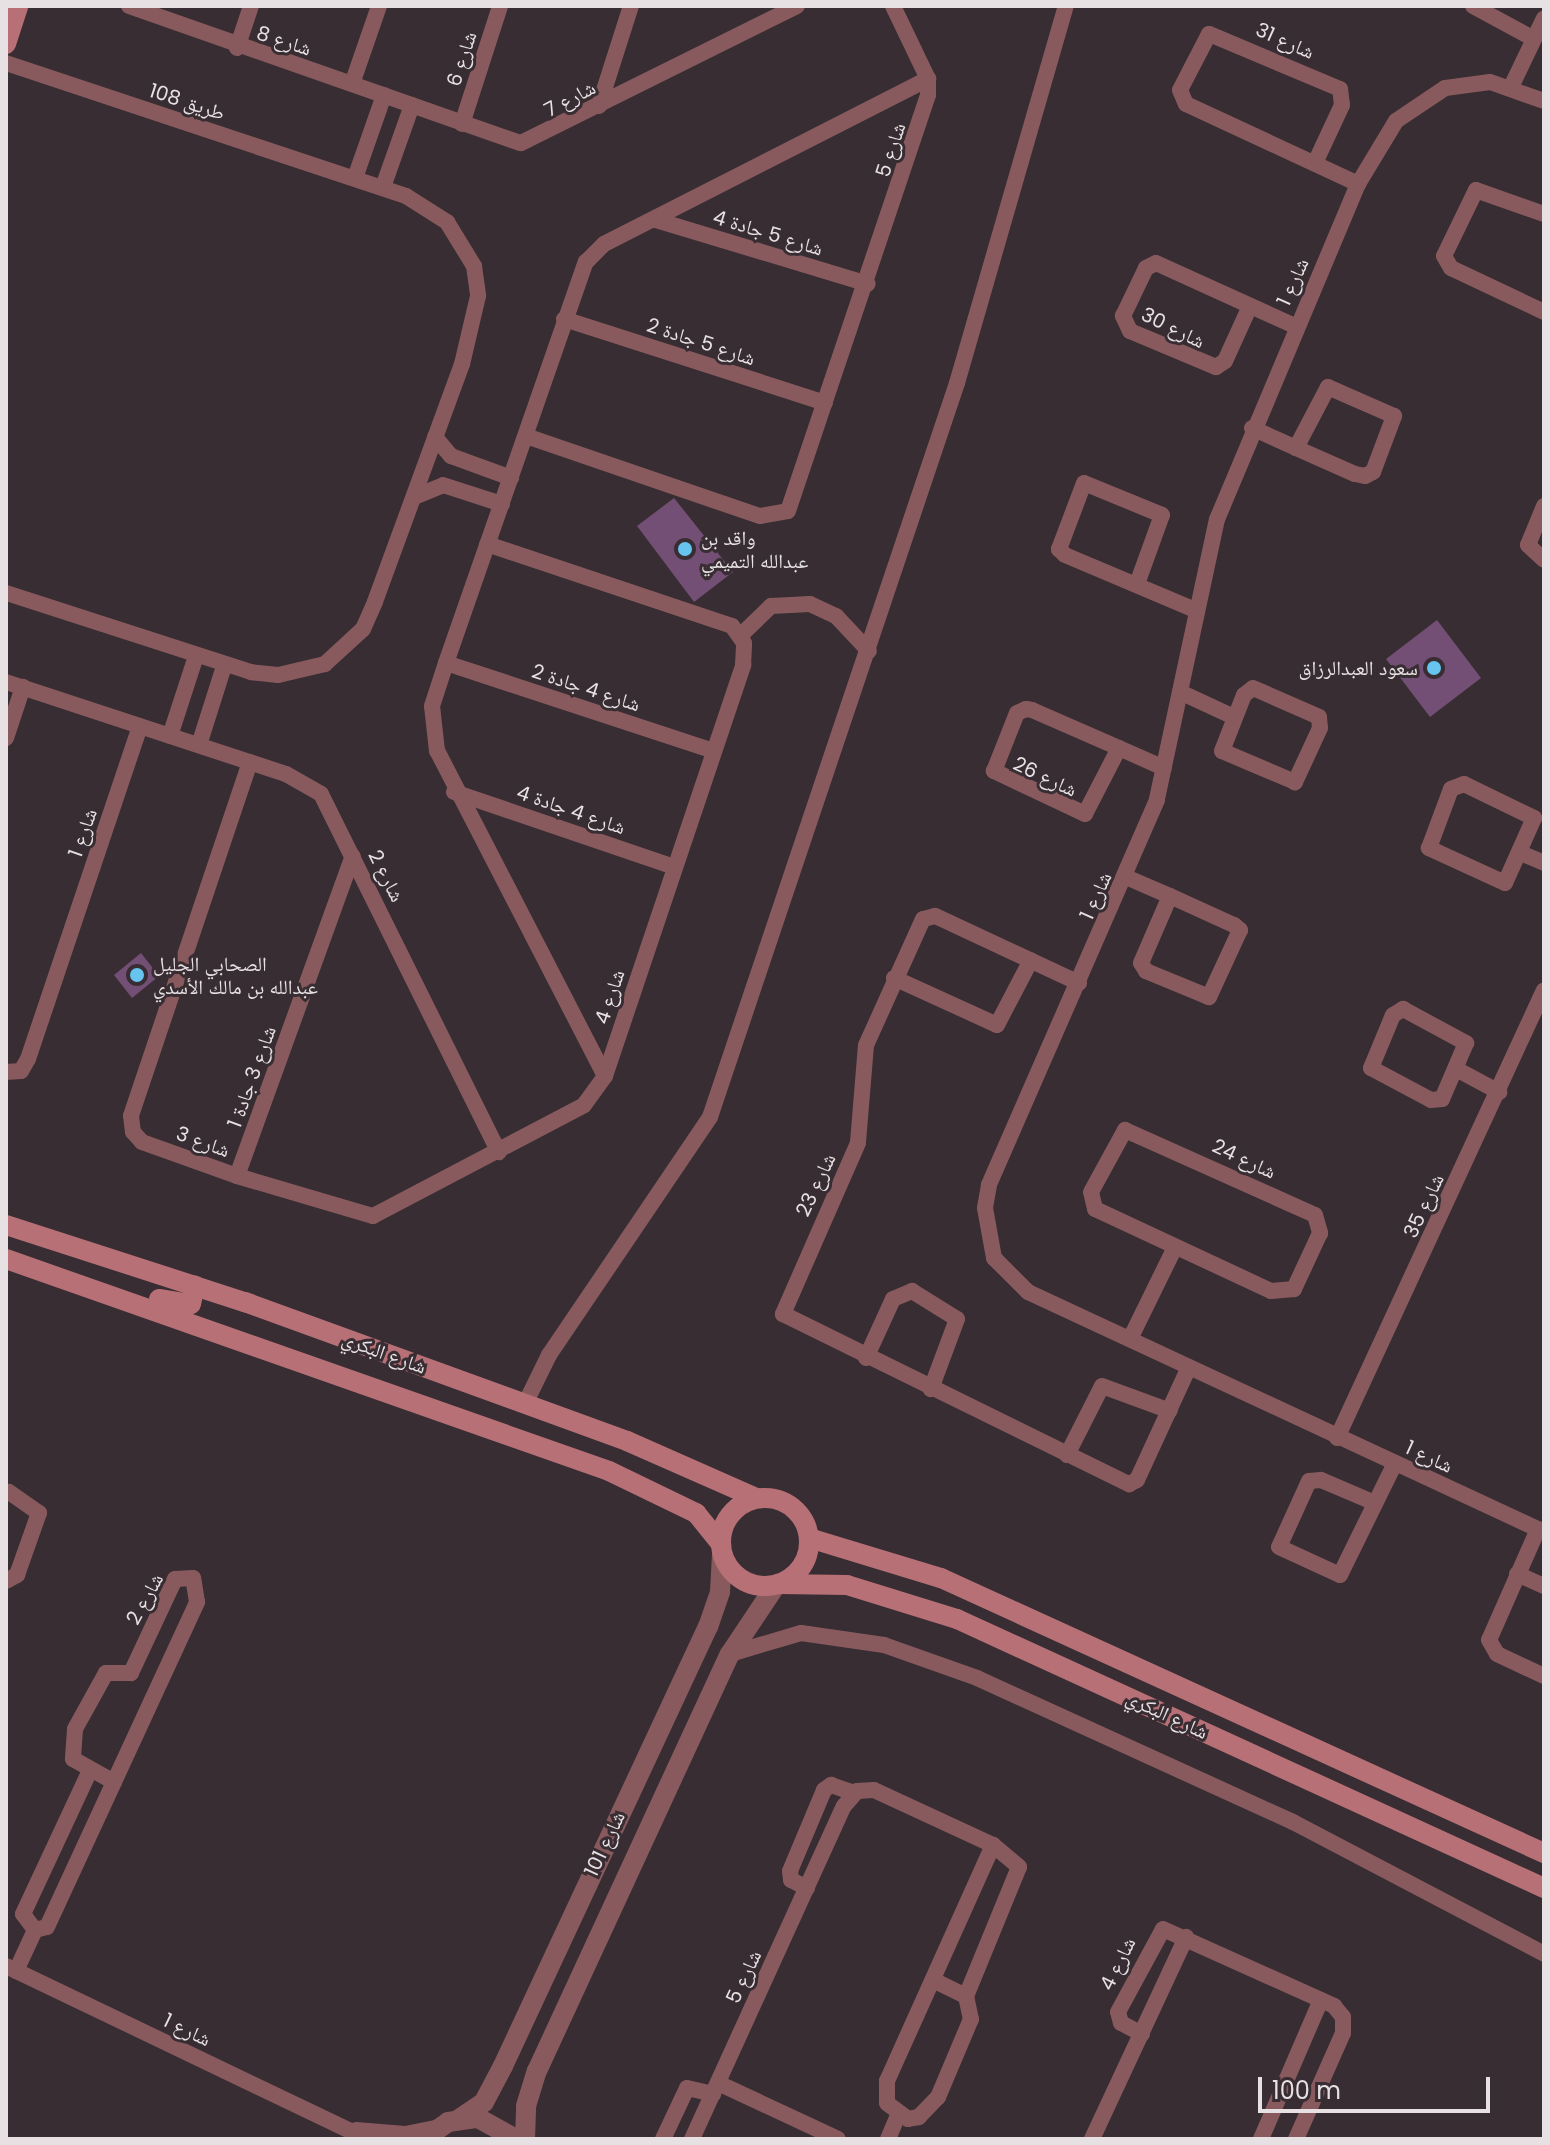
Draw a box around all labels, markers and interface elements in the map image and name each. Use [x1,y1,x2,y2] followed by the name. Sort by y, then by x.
[1252,18,1318,64] street label: شارع 31
[254,21,314,61] street label: شارع 8
[442,29,482,89] street label: شارع 6
[540,76,600,122] street label: شارع 7
[146,79,228,125] street label: طريق 108
[871,120,911,180] street label: شارع 5
[710,205,826,261] street label: شارع 5 جادة 4
[1272,254,1314,310] street label: شارع 1
[1137,302,1209,354] street label: شارع 30
[644,313,758,371] street label: شارع 5 جادة 2
[701,526,808,573] place label: واقد بن عبدالله التميمي
[676,540,694,558] marker: واقد بن عبدالله التميمي
[1298,656,1418,680] place label: سعود العبدالرزاق
[529,659,643,717] street label: شارع 4 جادة 2
[1425,659,1443,677] marker: سعود العبدالرزاق
[1009,752,1081,802] street label: شارع 26
[513,780,629,840] street label: شارع 4 جادة 4
[64,806,102,860] street label: شارع 1
[363,846,409,906] street label: شارع 2
[1075,868,1117,924] street label: شارع 1
[153,952,318,999] place label: الصحابي الجليل عبدالله بن مالك الأسدي
[128,966,146,984] marker: الصحابي الجليل عبدالله بن مالك الأسدي
[590,967,630,1027] street label: شارع 4
[223,1023,281,1131] street label: شارع 3 جادة 1
[173,1121,233,1163] street label: شارع 3
[1208,1134,1280,1184] street label: شارع 24
[791,1150,841,1220] street label: شارع 23
[1399,1170,1449,1242] street label: شارع 35
[339,1327,429,1379] street label: شارع البكري
[1401,1436,1457,1478] street label: شارع 1
[121,1569,169,1629] street label: شارع 2
[1122,1686,1212,1744] street label: شارع البكري
[580,1808,630,1880] street label: شارع 101
[1095,1934,1141,1994] street label: شارع 4
[721,1947,767,2007] street label: شارع 5
[159,2008,215,2052] street label: شارع 1
[1262,2061,1494,2111] scale bar
[1272,2074,1341,2107] text: 100 m

